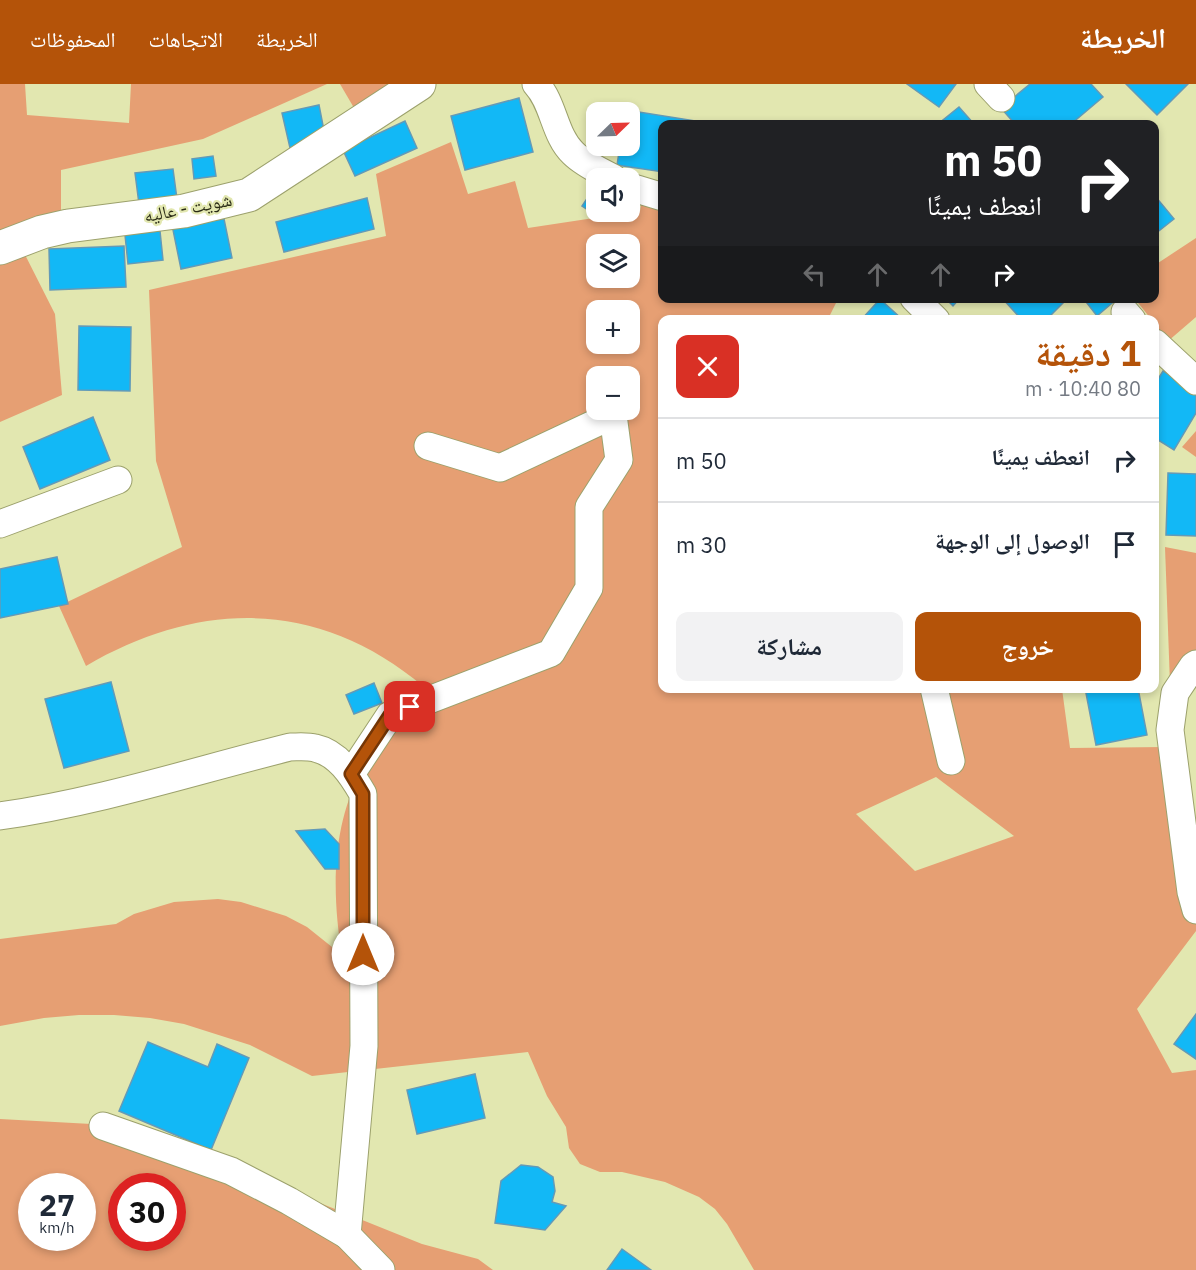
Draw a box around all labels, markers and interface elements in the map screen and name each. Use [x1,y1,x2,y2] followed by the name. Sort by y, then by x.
[1080,19,1166,56] text: الخريطة
[30,25,115,53] text: المحفوظات
[148,25,223,53] text: الاتجاهات
[256,25,318,53] text: الخريطة
[586,102,640,156] north arrow
[586,102,640,420] map controls
[944,133,1042,188] text: 50 m
[1063,144,1141,222] icon: right
[586,168,640,222] button: sound
[927,187,1042,222] text: انعطف يمينًا
[142,188,234,227] street label: شويت - عاليه
[586,234,640,288] button: layers
[798,258,831,291] icon: left
[861,258,894,291] icon: ahead
[924,258,957,291] icon: ahead
[987,258,1020,291] icon: right
[586,300,640,354] button: +
[1035,329,1141,376] text: 1 دقيقة
[676,335,739,398] button: close
[586,366,640,420] button: −
[1025,375,1141,402] text: 80 m · 10:40
[992,442,1090,471] text: انعطف يمينًا
[1108,444,1141,477] icon: right
[676,446,727,475] text: 50 m
[935,526,1090,555] text: الوصول إلى الوجهة
[1108,528,1141,561] icon: arrive
[676,530,727,559] text: 30 m
[676,612,903,681] button: مشاركة
[915,612,1141,681] button: خروج
[384,681,435,732] pin
[393,690,426,723] icon: arrive
[331,922,395,986] position arrow
[108,1173,186,1251] speed limit sign: 30
[39,1185,75,1224] text: 27
[39,1218,75,1237] text: km/h

